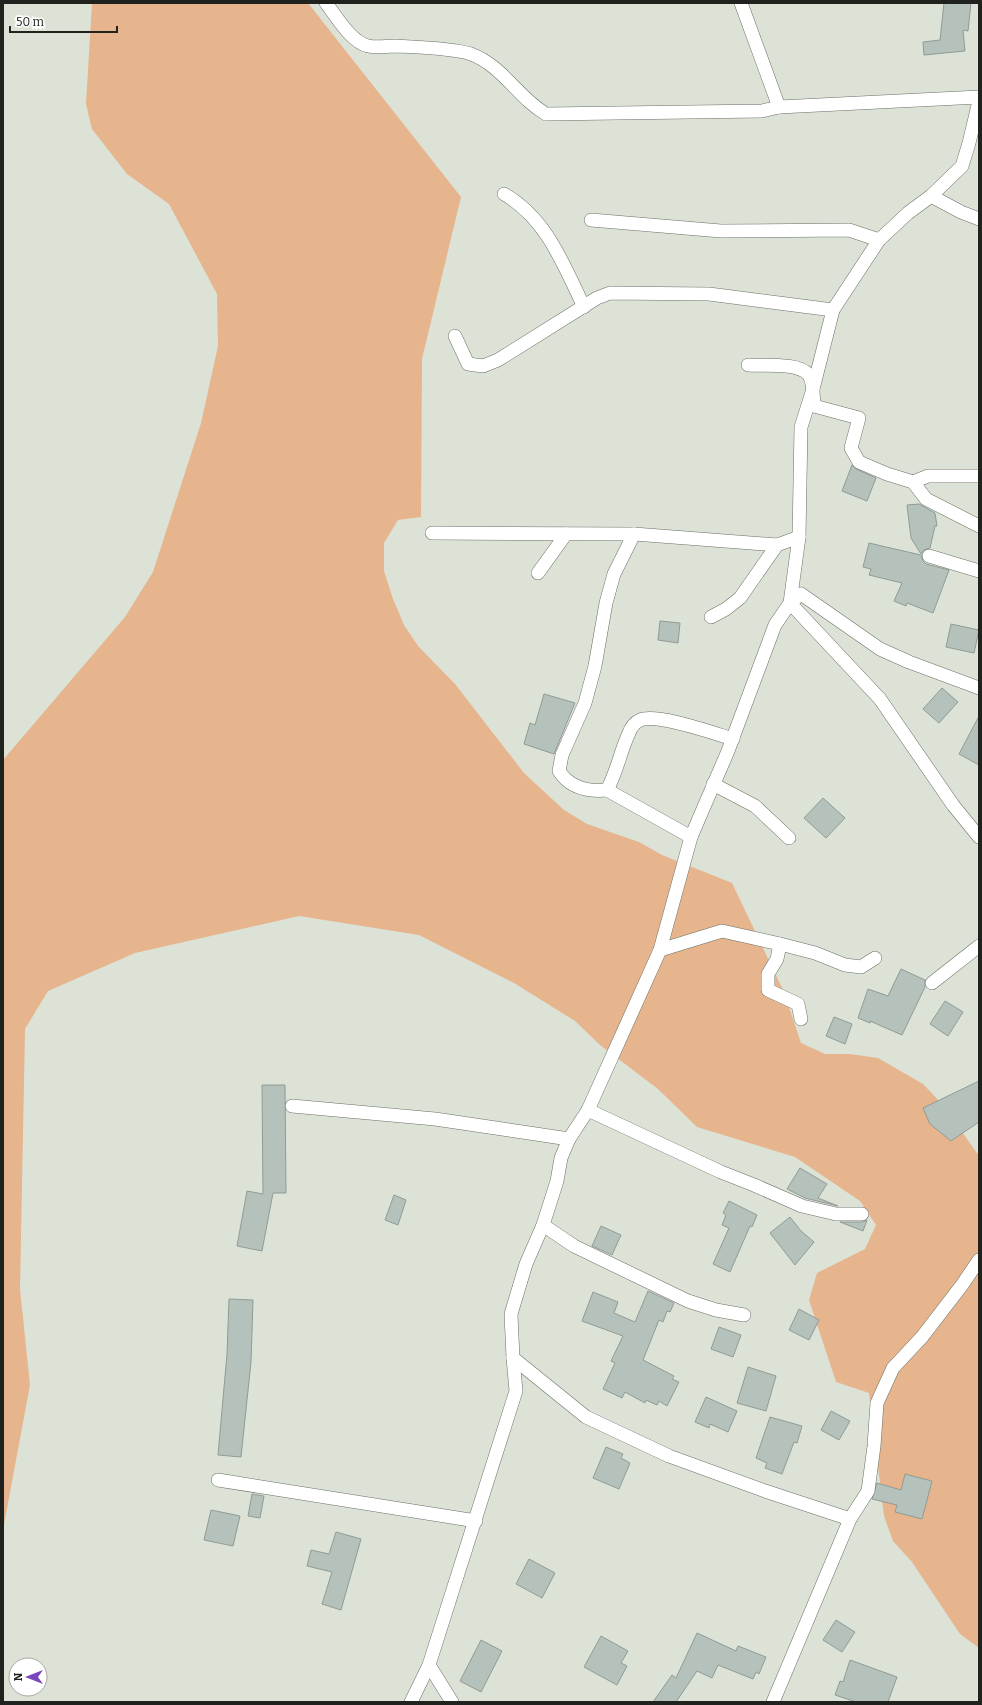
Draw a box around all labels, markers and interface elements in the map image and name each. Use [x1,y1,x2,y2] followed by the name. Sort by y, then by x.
[10,8,117,34] scale bar
[16,15,45,29] text: 50 m
[8,1657,48,1697] north arrow
[12,1672,25,1681] text: N

